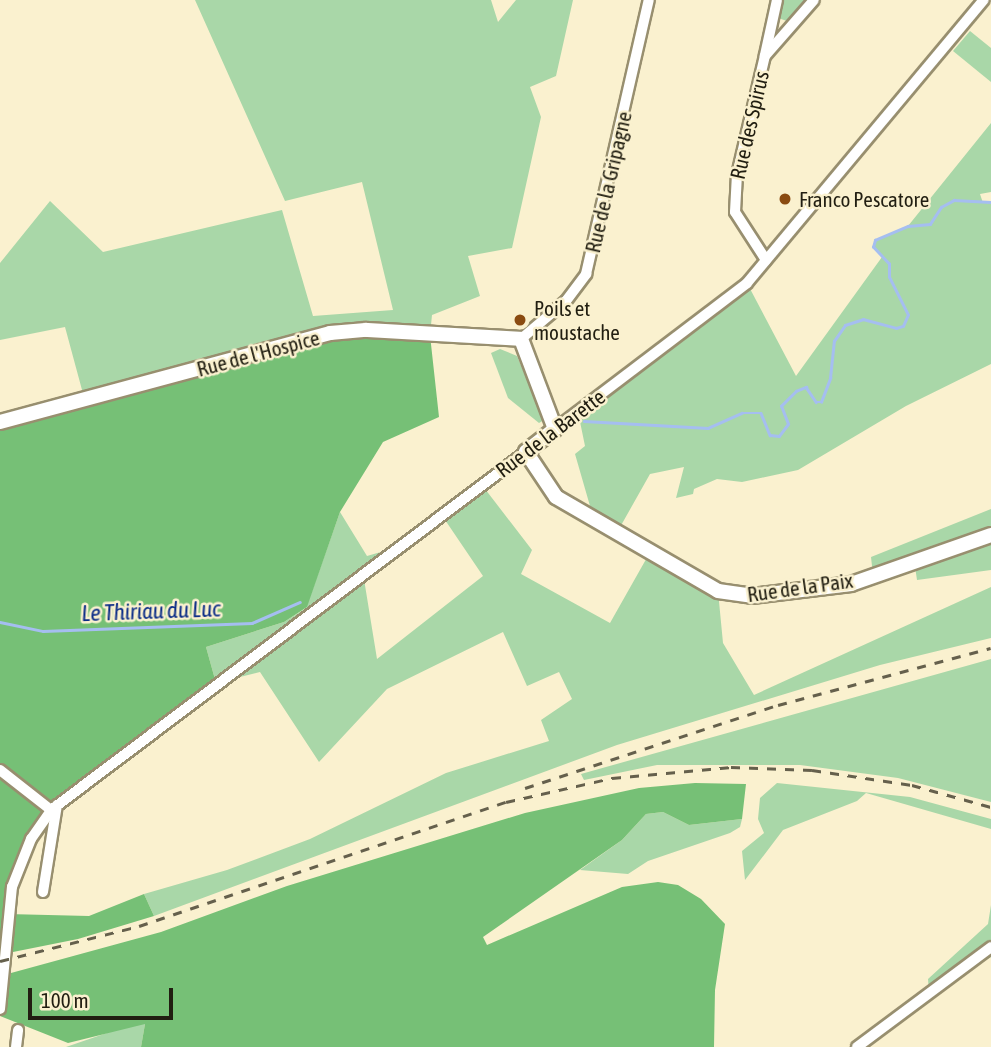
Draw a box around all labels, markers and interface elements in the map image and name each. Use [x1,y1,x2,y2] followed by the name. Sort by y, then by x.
[724,68,774,182] street label: Rue des Spirus
[579,109,637,255] street label: Rue de la Gripagne
[799,186,929,212] place label: Franco Pescatore
[777,191,793,207] marker: Franco Pescatore
[534,295,620,345] place label: Poils et moustache
[512,312,528,328] marker: Poils et moustache
[194,325,322,381] street label: Rue de l'Hospice
[490,384,610,482] street label: Rue de la Barette
[745,567,855,607] street label: Rue de la Paix
[81,595,221,627] water label: Le Thiriau du Luc
[32,974,177,1018] scale bar
[41,988,89,1012] text: 100 m

